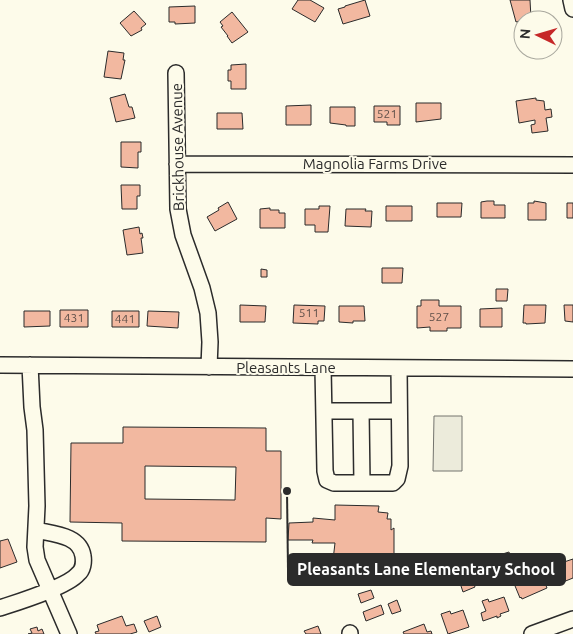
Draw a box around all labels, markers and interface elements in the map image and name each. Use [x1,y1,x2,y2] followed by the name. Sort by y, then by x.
[513,10,563,60] north arrow
[517,28,533,40] text: N
[168,83,187,211] street label: Brickhouse Avenue
[377,107,397,120] house number: 521
[303,155,447,172] street label: Magnolia Farms Drive
[299,306,319,319] house number: 511
[429,310,449,323] house number: 527
[64,311,84,324] house number: 431
[115,312,135,325] house number: 441
[236,359,336,376] street label: Pleasants Lane
[288,554,565,585] callout: Pleasants Lane Elementary School
[297,560,555,578] text: Pleasants Lane Elementary School

